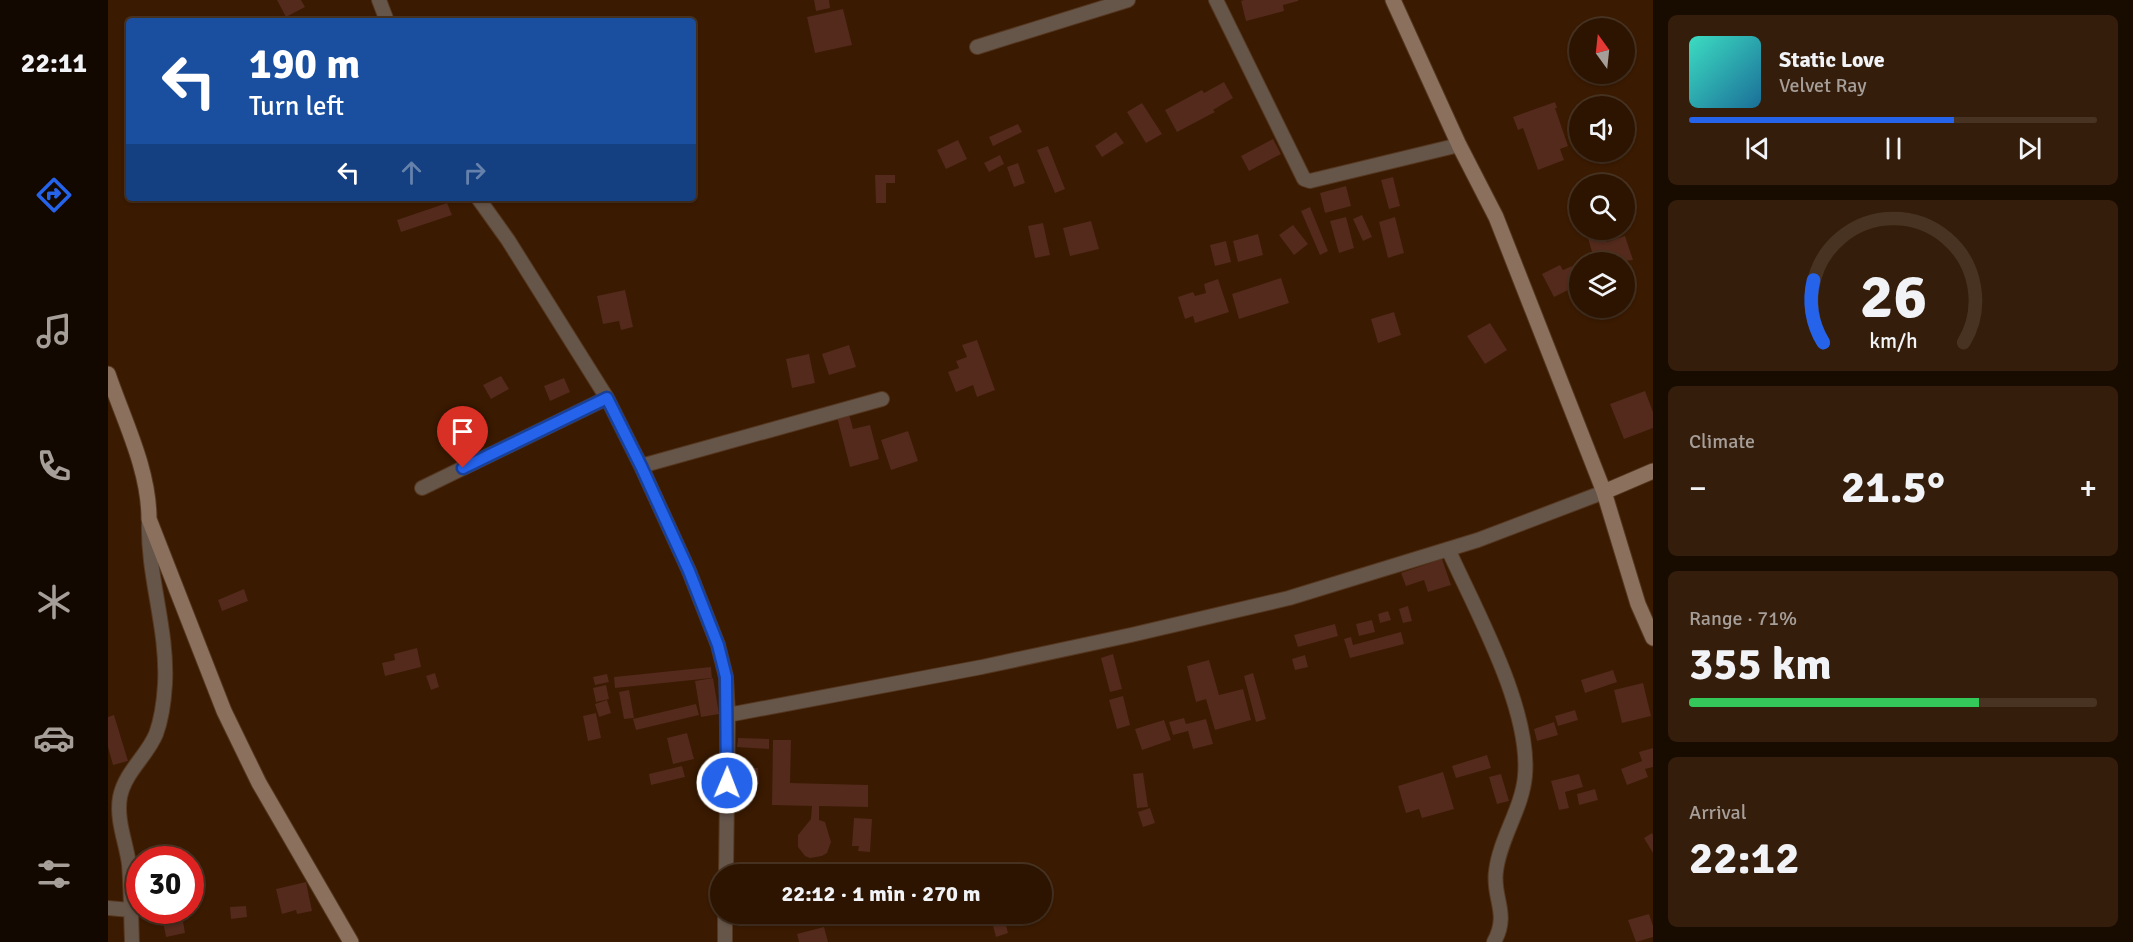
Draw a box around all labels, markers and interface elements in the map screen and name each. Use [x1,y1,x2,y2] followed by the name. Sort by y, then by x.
[1569,18,1635,84] north arrow
[1569,18,1635,318] map controls
[249,39,360,90] text: 190 m
[150,42,228,120] icon: left
[1779,46,1885,73] text: Static Love
[21,47,87,80] text: 22:11
[1779,73,1867,98] text: Velvet Ray
[249,90,344,123] text: Turn left
[1569,96,1635,162] button: sound
[1741,132,1774,165] icon: previous
[1877,132,1910,165] icon: pause
[2013,132,2046,165] icon: next
[332,156,365,189] icon: left
[395,156,428,189] icon: ahead
[458,156,491,189] icon: right
[33,174,75,216] icon: directions
[1569,174,1635,240] button: search
[1569,252,1635,318] button: layers
[1859,258,1927,335] text: 26
[33,310,75,352] icon: music
[1869,328,1917,354] text: km/h
[437,406,488,468] pin
[446,415,479,448] icon: arrive
[1689,429,1755,454] text: Climate
[33,445,75,487] icon: phone
[1841,460,1945,515] text: 21.5°
[1689,468,1707,509] text: −
[2079,468,2097,509] text: +
[33,581,75,623] icon: climate
[1689,606,1797,631] text: Range · 71%
[1689,637,1832,692] text: 355 km
[33,717,75,759] icon: car
[695,751,759,815] position arrow
[1689,800,1747,825] text: Arrival
[1689,831,1799,886] text: 22:12
[126,846,204,924] speed limit sign: 30
[33,853,75,895] icon: filters
[781,880,981,907] text: 22:12 · 1 min · 270 m

